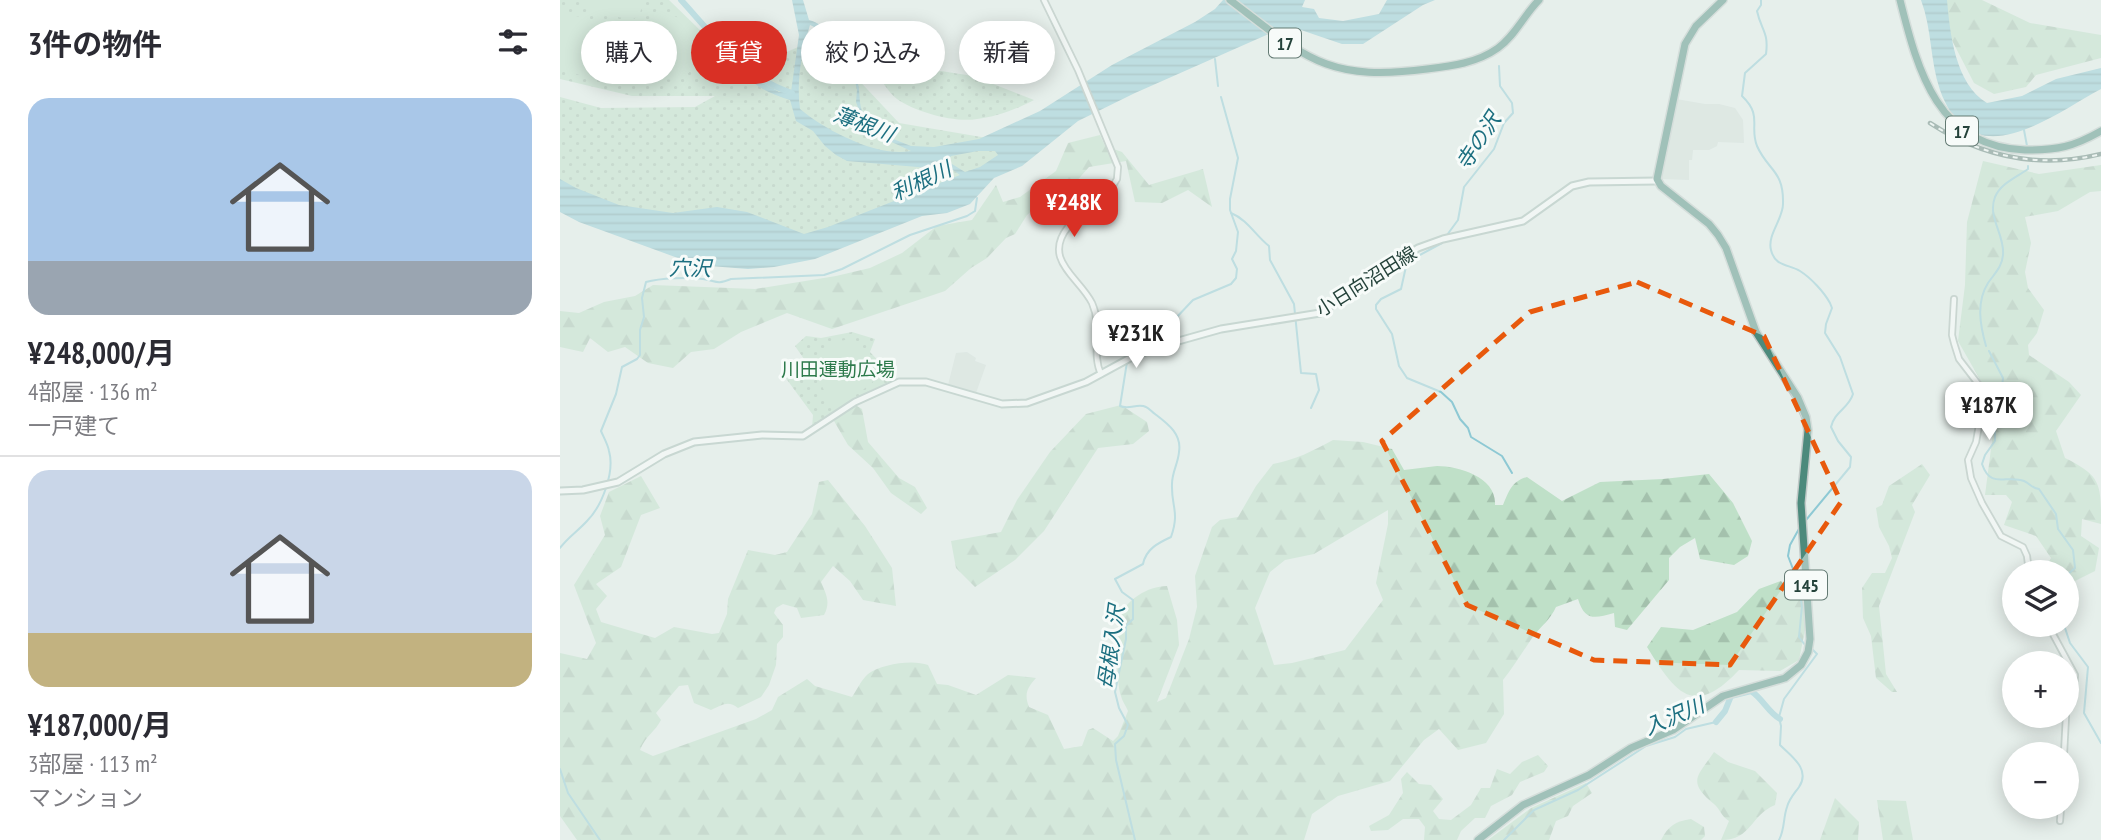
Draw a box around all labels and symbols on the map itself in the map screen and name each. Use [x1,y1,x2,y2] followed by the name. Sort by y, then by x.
[1269,28,1301,58] road number: 17
[830,100,900,149] water label: 薄根川
[1450,105,1508,175] water label: 寺の沢
[1946,116,1978,146] road number: 17
[887,155,957,207] water label: 利根川
[1025,180,1123,239] pin: ¥248K
[1311,241,1421,321] street label: 小日向沼田線
[669,254,714,282] water label: 穴沢
[1087,310,1185,370] pin: ¥231K
[781,357,895,381] park label: 川田運動広場
[1940,382,2038,442] pin: ¥187K
[1785,570,1827,600] road number: 145
[1092,601,1131,690] water label: 母根入沢
[1640,690,1710,741] water label: 入沢川

